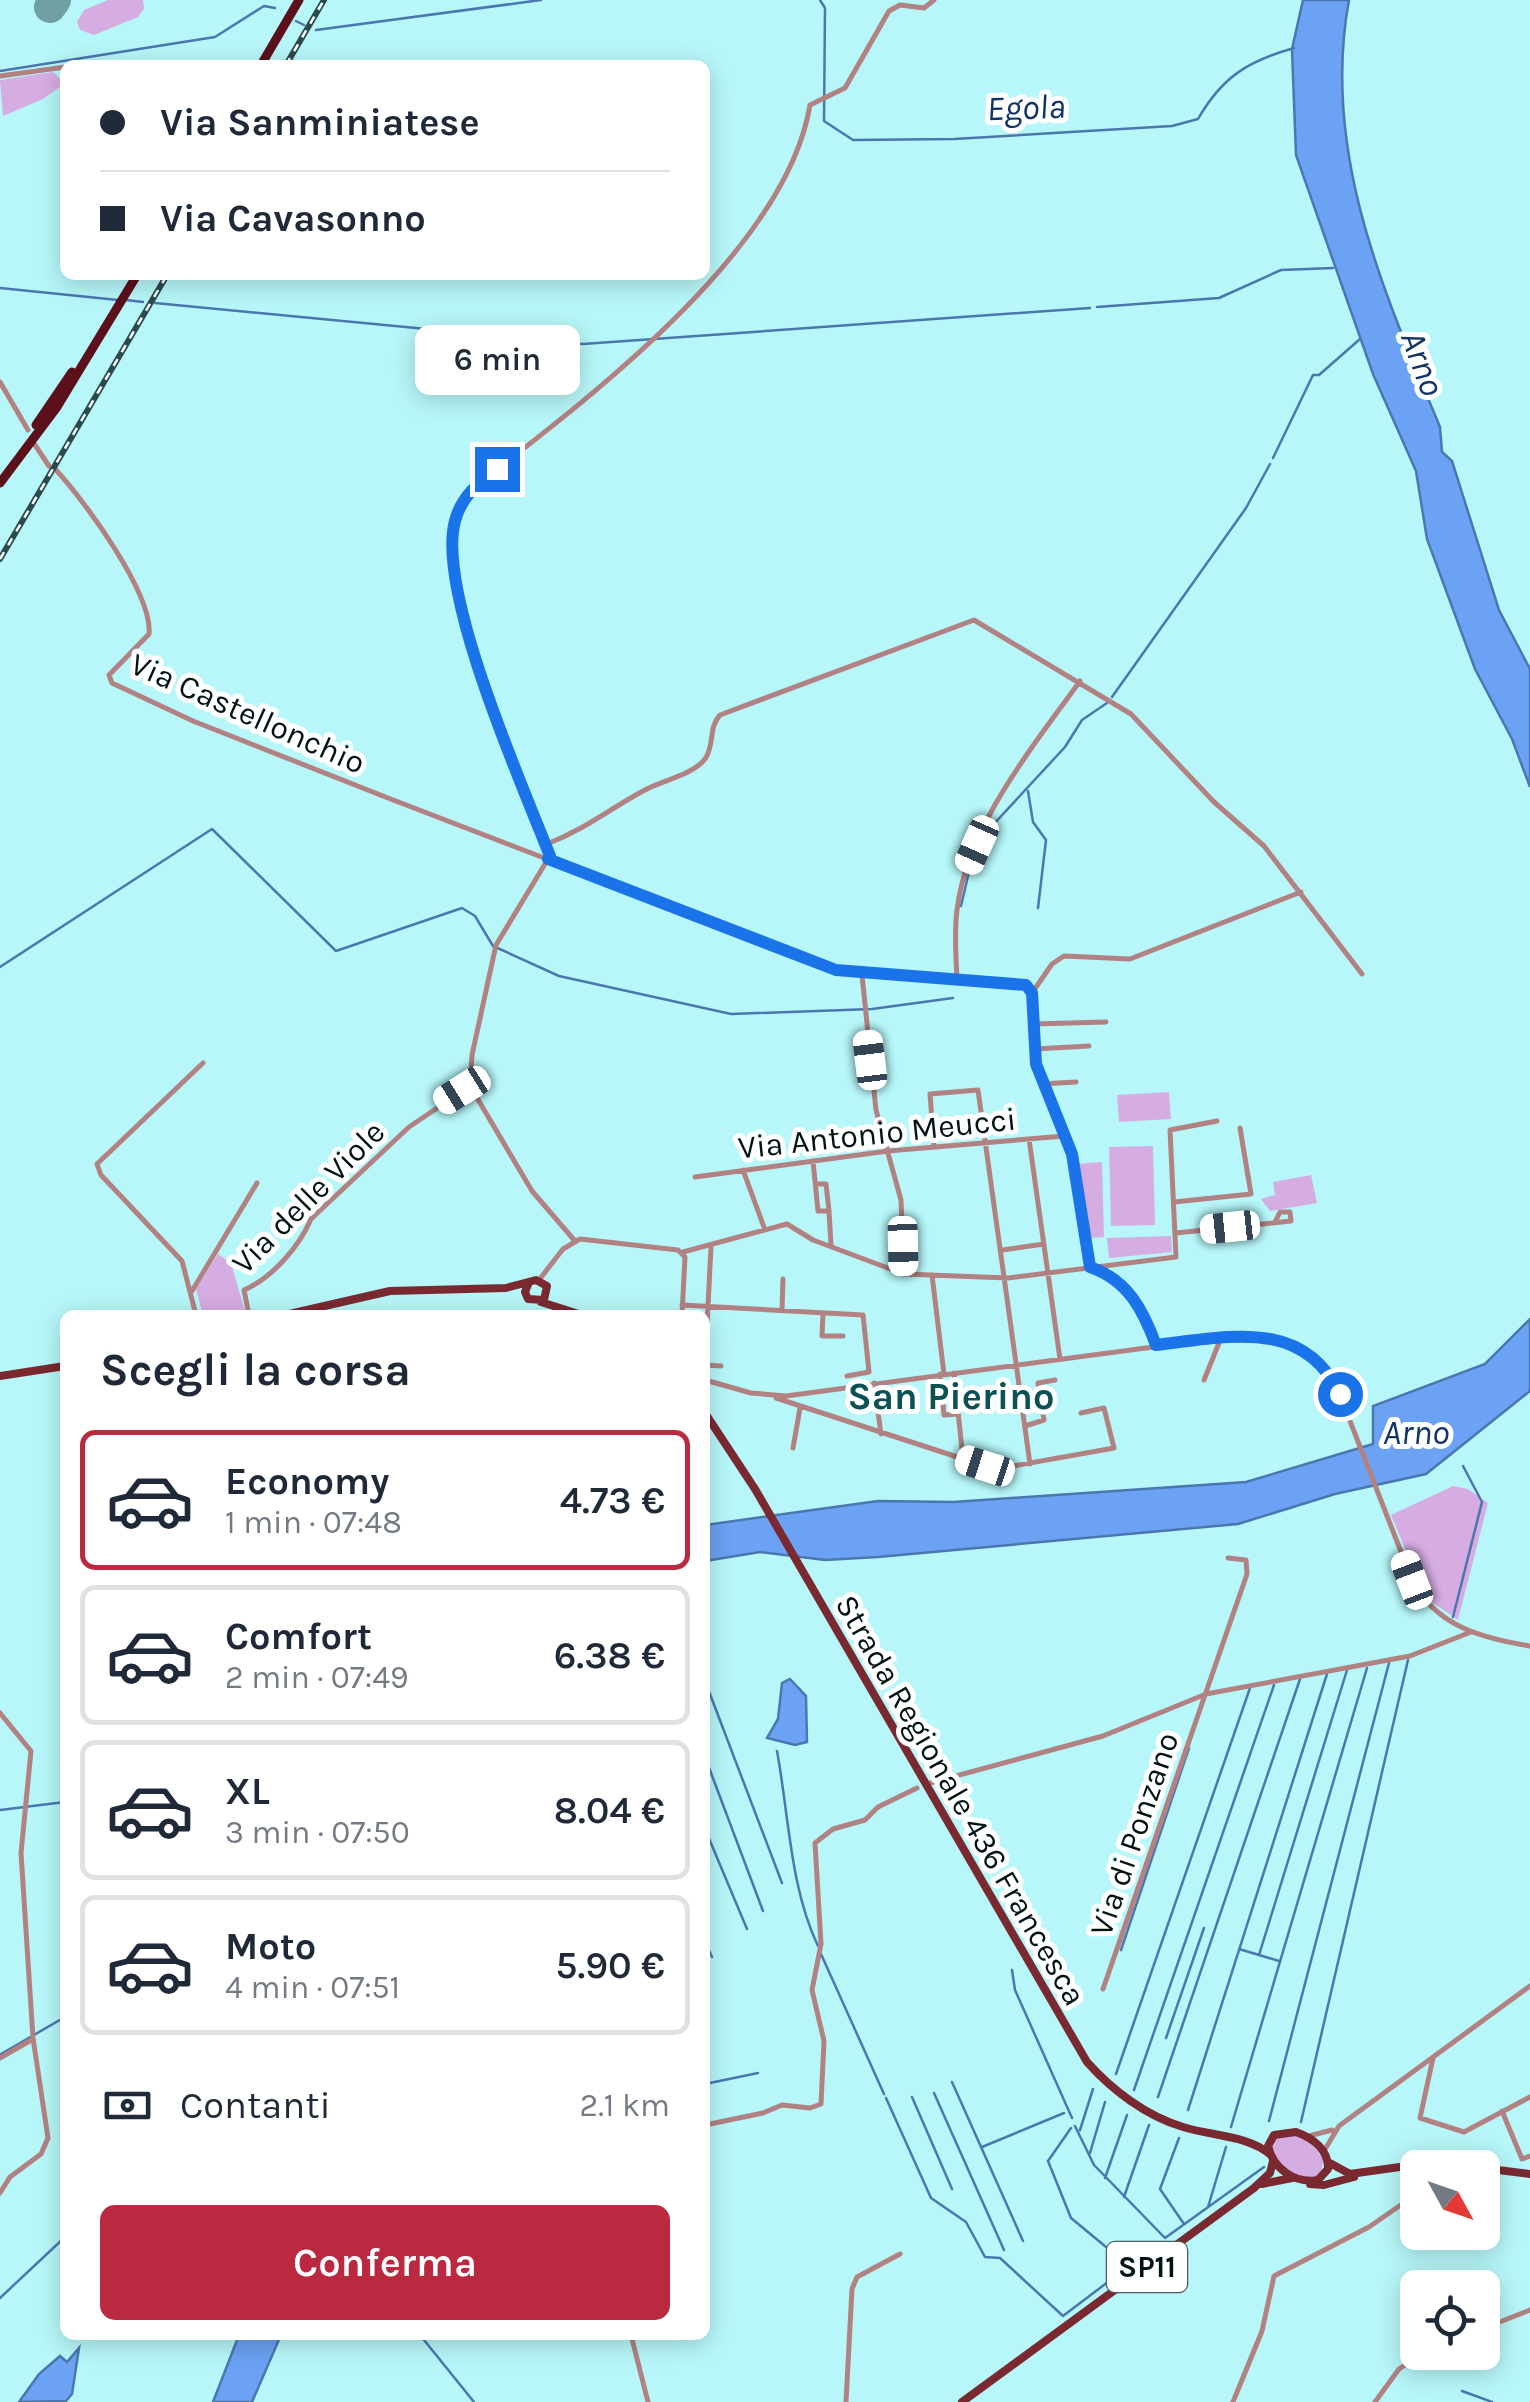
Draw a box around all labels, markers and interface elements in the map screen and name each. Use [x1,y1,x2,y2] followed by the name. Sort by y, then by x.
[986,86,1066,129] water label: Egola
[160,100,480,145] text: Via Sanminiatese
[160,196,426,241] text: Via Cavasonno
[414,324,580,394] callout: 6 min
[1392,325,1453,401] water label: Arno
[454,341,541,378] text: 6 min
[475,447,520,492] route end
[125,645,371,782] street label: Via Castellonchio
[951,811,1003,879] car
[851,1028,889,1092] car
[429,1061,495,1119] car
[736,1100,1018,1166] street label: Via Antonio Meucci
[224,1113,392,1281] street label: Via delle Viole
[1199,1209,1261,1245] car
[887,1216,919,1276] car
[100,1344,411,1396] text: Scegli la corsa
[1318,1372,1363,1417] route start
[848,1374,1054,1419] district label: San Pierino
[1383,1412,1449,1453] water label: Arno
[952,1442,1018,1490] car
[105,1455,195,1545] icon: car
[225,1459,389,1504] text: Economy
[560,1478,665,1523] text: 4.73 €
[225,1504,402,1541] text: 1 min · 07:48
[1387,1547,1437,1613] car
[828,1589,1093,2012] street label: Strada Regionale 436 Francesca
[105,1610,195,1700] icon: car
[225,1614,372,1659] text: Comfort
[554,1633,665,1678] text: 6.38 €
[225,1659,409,1696] text: 2 min · 07:49
[1082,1727,1187,1941] street label: Via di Ponzano
[105,1765,195,1855] icon: car
[225,1769,270,1814] text: XL
[554,1788,665,1833] text: 8.04 €
[225,1814,410,1851] text: 3 min · 07:50
[105,1920,195,2010] icon: car
[225,1924,316,1969] text: Moto
[555,1943,665,1988] text: 5.90 €
[225,1969,400,2006] text: 4 min · 07:51
[100,2078,155,2133] icon: cash
[180,2083,331,2128] text: Contanti
[580,2087,670,2124] text: 2.1 km
[1400,2150,1500,2250] north arrow
[1400,2150,1500,2370] map controls
[100,2205,670,2320] button: Conferma
[1107,2242,1187,2292] road number: SP11
[1400,2270,1500,2370] button: locate

